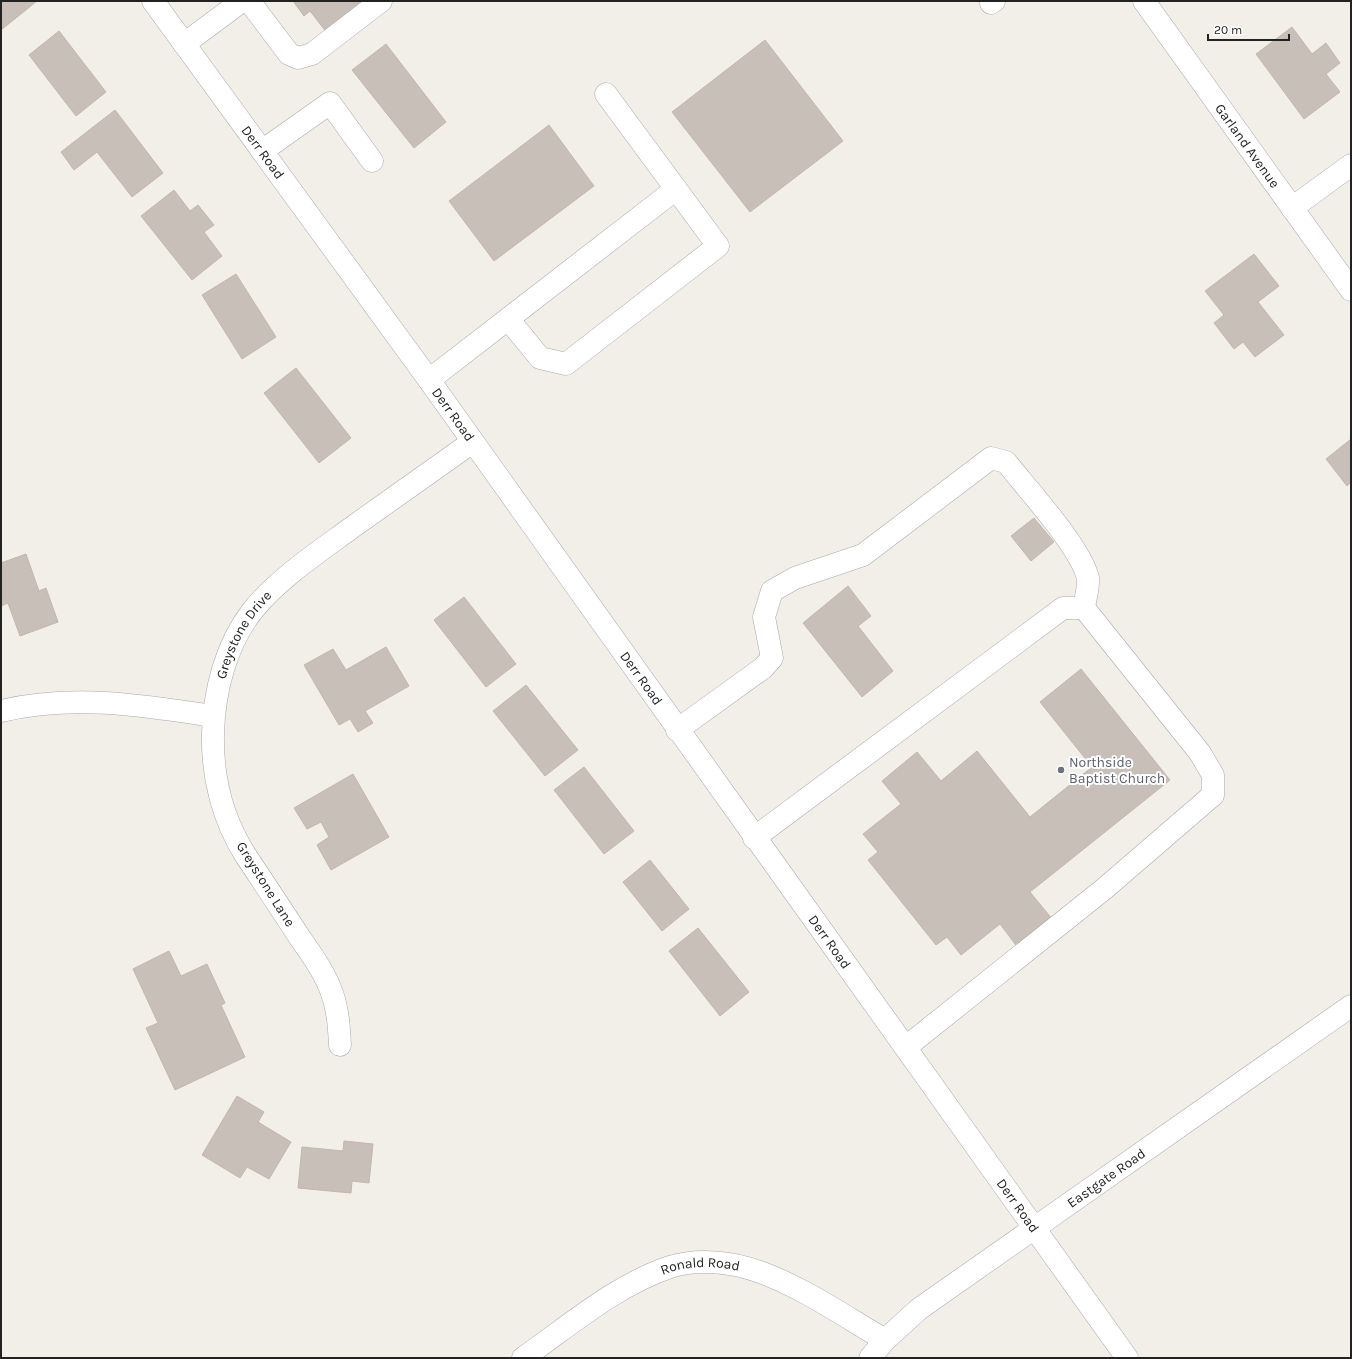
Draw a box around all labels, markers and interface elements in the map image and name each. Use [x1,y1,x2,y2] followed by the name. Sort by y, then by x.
[1208,16,1289,42] scale bar
[1214,23,1242,37] text: 20 m
[1211,101,1283,191] street label: Garland Avenue
[238,122,288,183] street label: Derr Road
[428,384,478,445] street label: Derr Road
[213,587,275,681] street label: Greystone Drive
[616,648,666,709] street label: Derr Road
[1069,754,1165,787] place label: Northside Baptist Church
[1056,765,1066,775] marker: Northside Baptist Church
[233,839,298,930] street label: Greystone Lane
[805,912,854,972] street label: Derr Road
[1064,1145,1149,1212] street label: Eastgate Road
[993,1176,1043,1236] street label: Derr Road
[658,1254,741,1279] street label: Ronald Road

